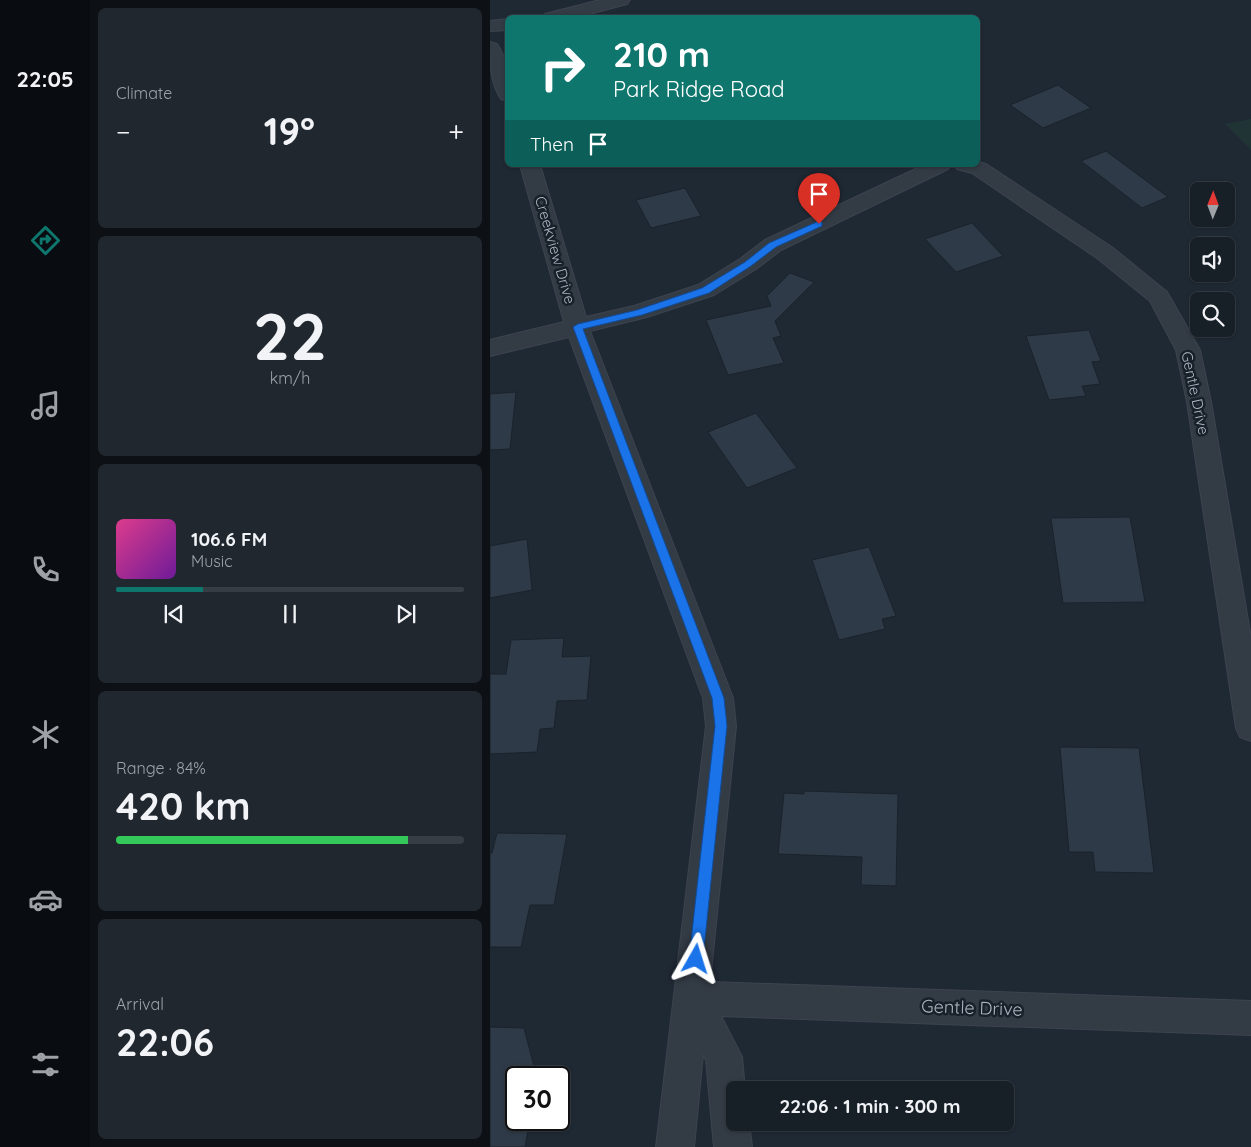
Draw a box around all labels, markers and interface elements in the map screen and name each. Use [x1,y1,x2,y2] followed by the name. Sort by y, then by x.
[613,32,710,76] text: 210 m
[530,35,595,100] icon: right
[16,65,74,93] text: 22:05
[613,75,785,103] text: Park Ridge Road
[116,83,172,103] text: Climate
[264,107,315,155] text: 19°
[116,114,131,149] text: −
[448,114,464,149] text: +
[584,130,612,158] icon: arrive
[530,132,574,156] text: Then
[798,173,840,224] pin
[805,180,833,208] icon: arrive
[1190,182,1235,228] north arrow
[1190,182,1235,337] map controls
[531,194,580,306] street label: Creekview Drive
[28,223,63,258] icon: directions
[1190,237,1235,282] button: sound
[1190,292,1235,337] button: search
[253,295,327,376] text: 22
[1177,350,1214,436] street label: Gentle Drive
[270,368,310,388] text: km/h
[28,388,63,423] icon: music
[191,527,267,551] text: 106.6 FM
[191,551,233,571] text: Music
[28,552,63,587] icon: phone
[160,600,188,628] icon: previous
[276,600,304,628] icon: pause
[392,600,420,628] icon: next
[28,717,63,752] icon: climate
[116,758,206,778] text: Range · 84%
[116,782,251,830] text: 420 km
[28,882,63,917] icon: car
[669,932,721,984] position arrow
[116,994,164,1014] text: Arrival
[921,994,1023,1021] street label: Gentle Drive
[116,1018,214,1066] text: 22:06
[28,1047,63,1082] icon: filters
[505,1066,570,1131] speed limit sign: 30
[779,1094,961,1118] text: 22:06 · 1 min · 300 m

